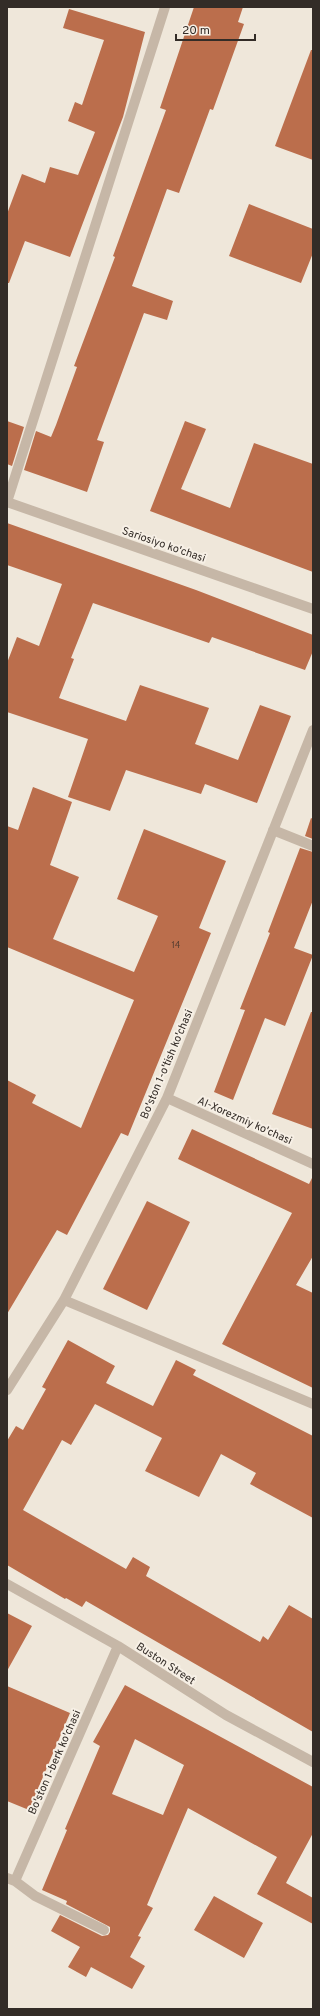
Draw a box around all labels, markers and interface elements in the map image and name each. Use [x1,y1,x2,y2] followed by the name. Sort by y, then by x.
[176,16,255,42] scale bar
[182,23,210,39] text: 20 m
[120,524,207,566] street label: Sariosiyo ko'chasi
[172,940,181,951] house number: 14
[138,1008,196,1121] street label: Bo'ston 1-o'tish ko'chasi
[195,1094,294,1148] street label: Al-Xorezmiy ko'chasi
[133,1640,198,1688] street label: Buston Street
[25,1708,84,1817] street label: Bo'ston 1-berk ko'chasi

